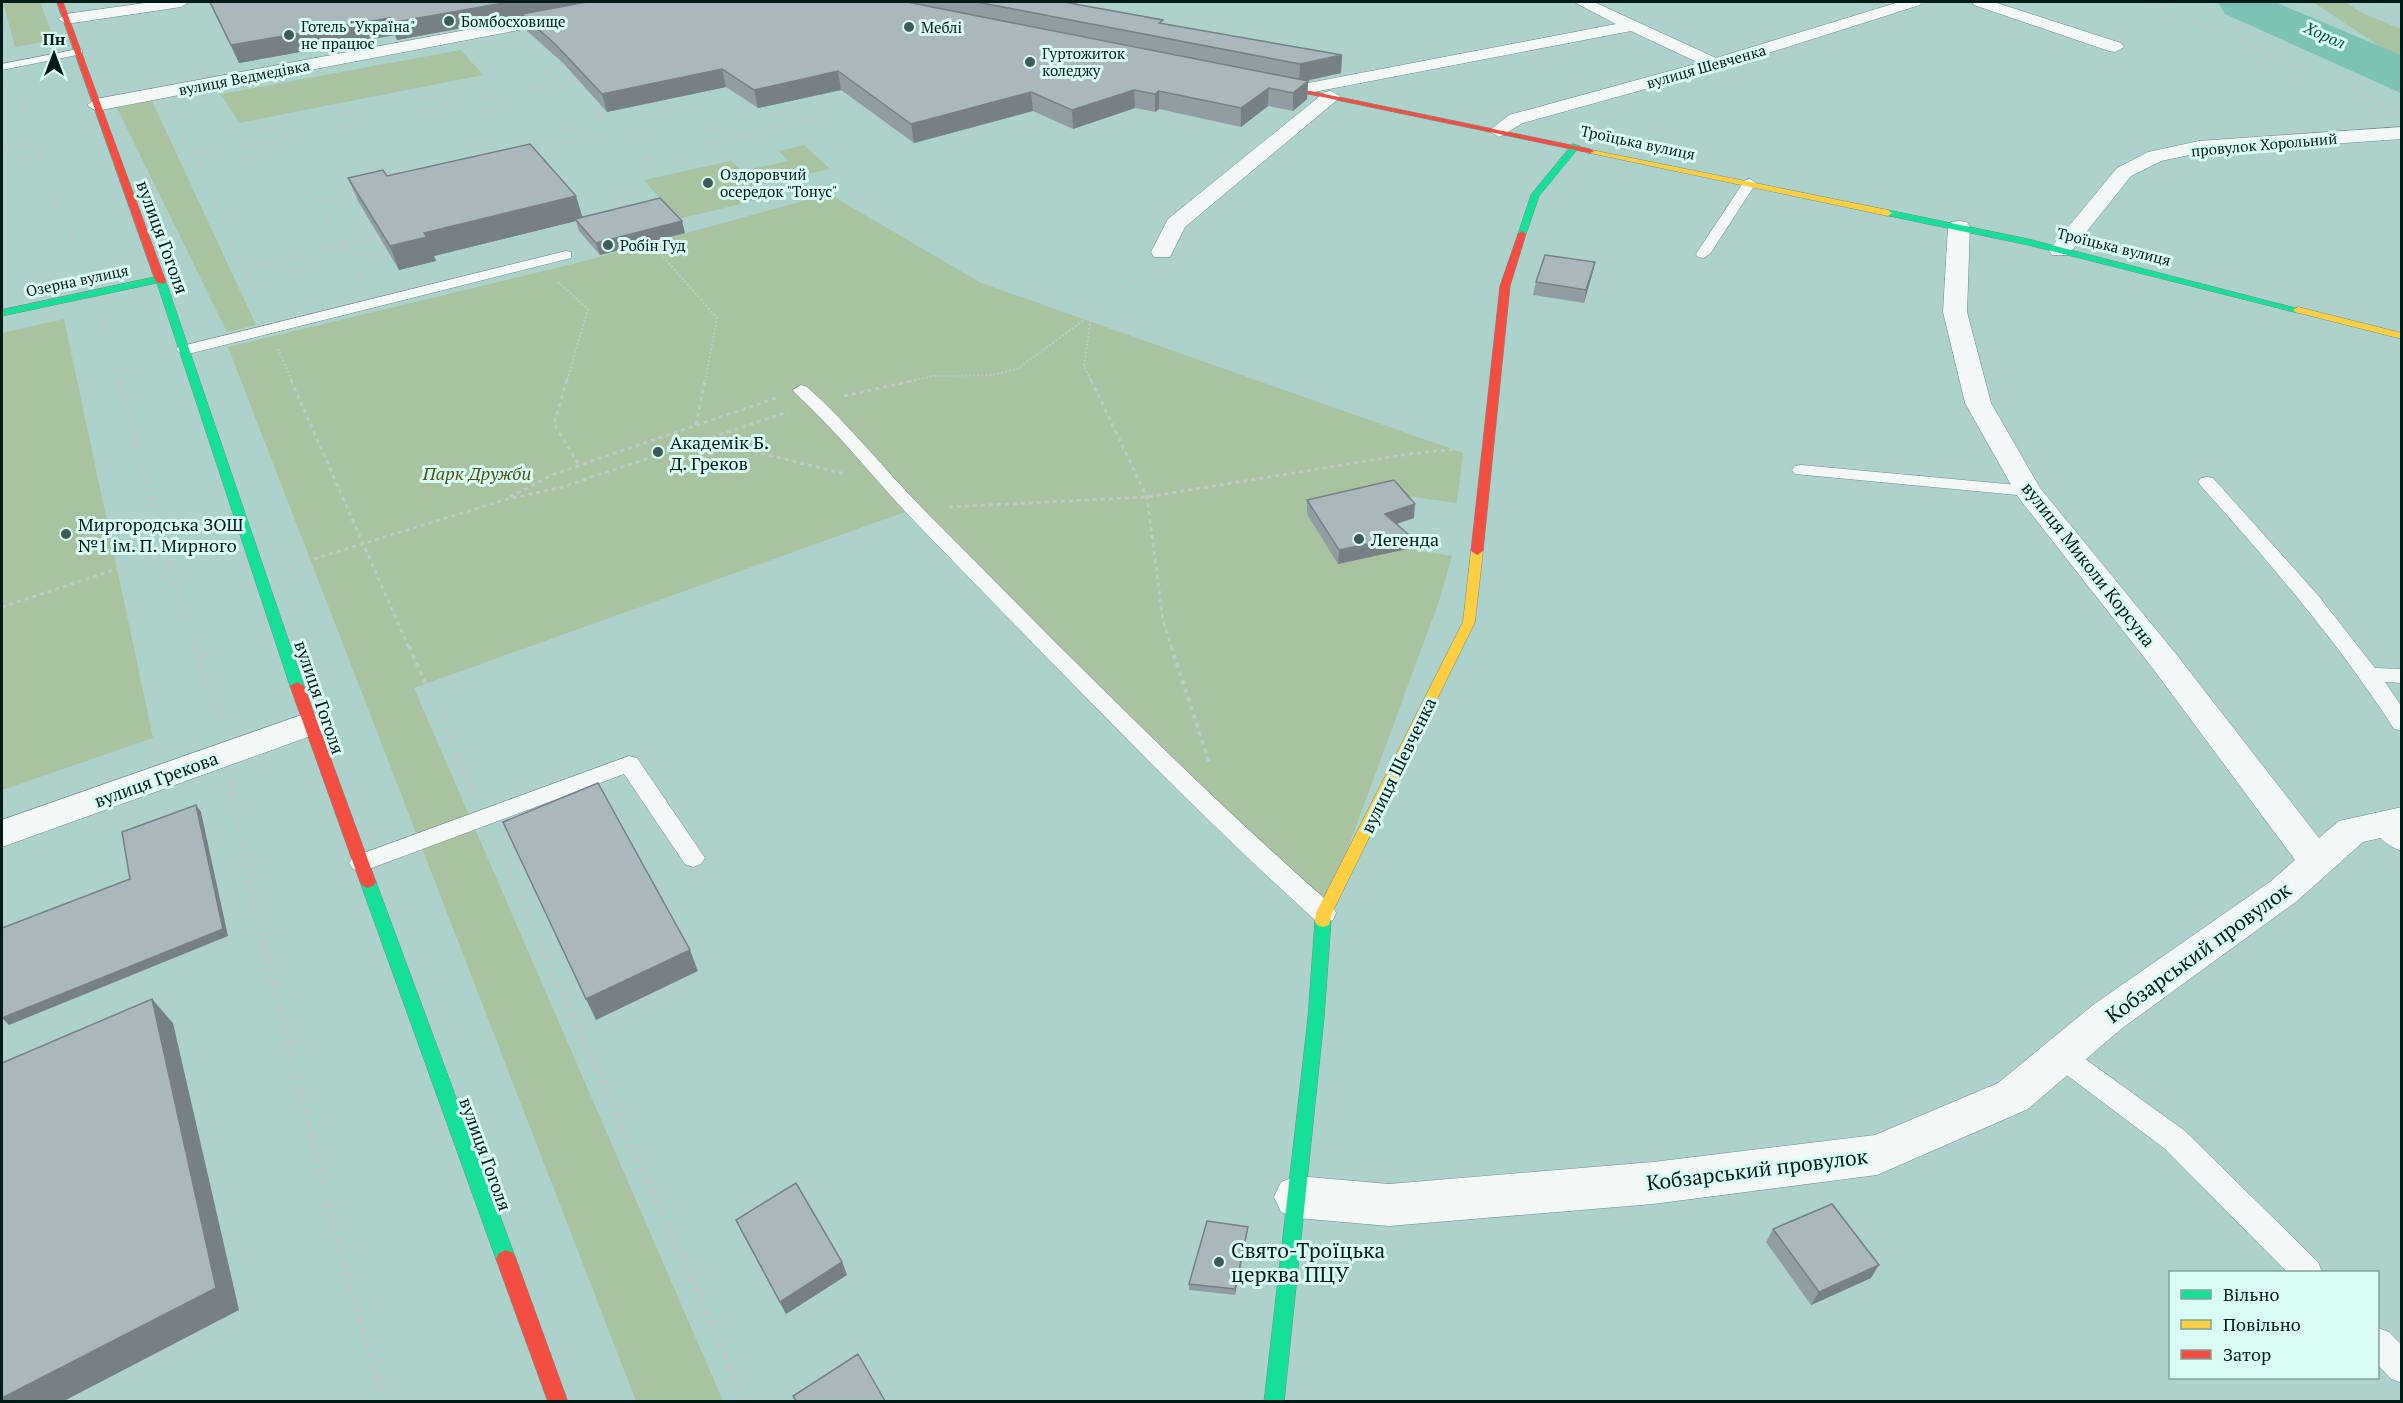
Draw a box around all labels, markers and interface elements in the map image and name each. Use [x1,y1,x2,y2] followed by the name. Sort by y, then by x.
[461,11,566,31] place label: Бомбосховище
[442,14,456,28] marker: Бомбосховище
[301,16,416,53] place label: Готель "Україна" не працює
[2300,16,2349,54] water label: Хорол
[921,17,962,37] place label: Меблі
[902,20,916,34] marker: Меблі
[24,24,84,84] north arrow
[43,28,66,50] text: Пн
[282,28,296,42] marker: Готель "Україна" не працює
[1644,39,1769,93] street label: вулиця Шевченка
[1042,43,1126,80] place label: Гуртожиток коледжу
[177,54,312,100] street label: вулиця Ведмедівка
[1023,55,1037,69] marker: Гуртожиток коледжу
[1579,120,1697,164] street label: Троїцька вулиця
[2190,128,2338,160] street label: провулок Хорольний
[720,164,838,201] place label: Оздоровчий осередок "Тонус"
[701,176,715,190] marker: Оздоровчий осередок "Тонус"
[131,177,195,297] street label: вулиця Гоголя
[2055,222,2173,270] street label: Троїцька вулиця
[620,235,686,255] place label: Робін Гуд
[601,238,615,252] marker: Робін Гуд
[24,259,130,301] street label: Озерна вулиця
[670,430,769,475] place label: Академік Б. Д. Греков
[651,445,665,459] marker: Академік Б. Д. Греков
[422,461,531,485] park label: Парк Дружби
[2017,476,2161,652] street label: вулиця Миколи Корсуна
[78,512,244,557] place label: Миргородська ЗОШ №1 ім. П. Мирного
[59,527,73,541] marker: Миргородська ЗОШ №1 ім. П. Мирного
[1370,527,1439,551] place label: Легенда
[1352,532,1366,546] marker: Легенда
[289,637,351,757] street label: вулиця Гоголя
[1355,693,1441,837] street label: вулиця Шевченка
[91,746,221,812] street label: вулиця Грекова
[2100,875,2297,1029] street label: Кобзарський провулок
[454,1094,518,1214] street label: вулиця Гоголя
[1645,1141,1870,1196] street label: Кобзарський провулок
[1231,1236,1385,1288] place label: Свято-Троїцька церква ПЦУ
[1212,1255,1226,1269] marker: Свято-Троїцька церква ПЦУ
[2169,1271,2379,1379] legend
[2223,1282,2279,1306] text: Вільно
[2223,1312,2301,1336] text: Повільно
[2223,1342,2271,1366] text: Затор

